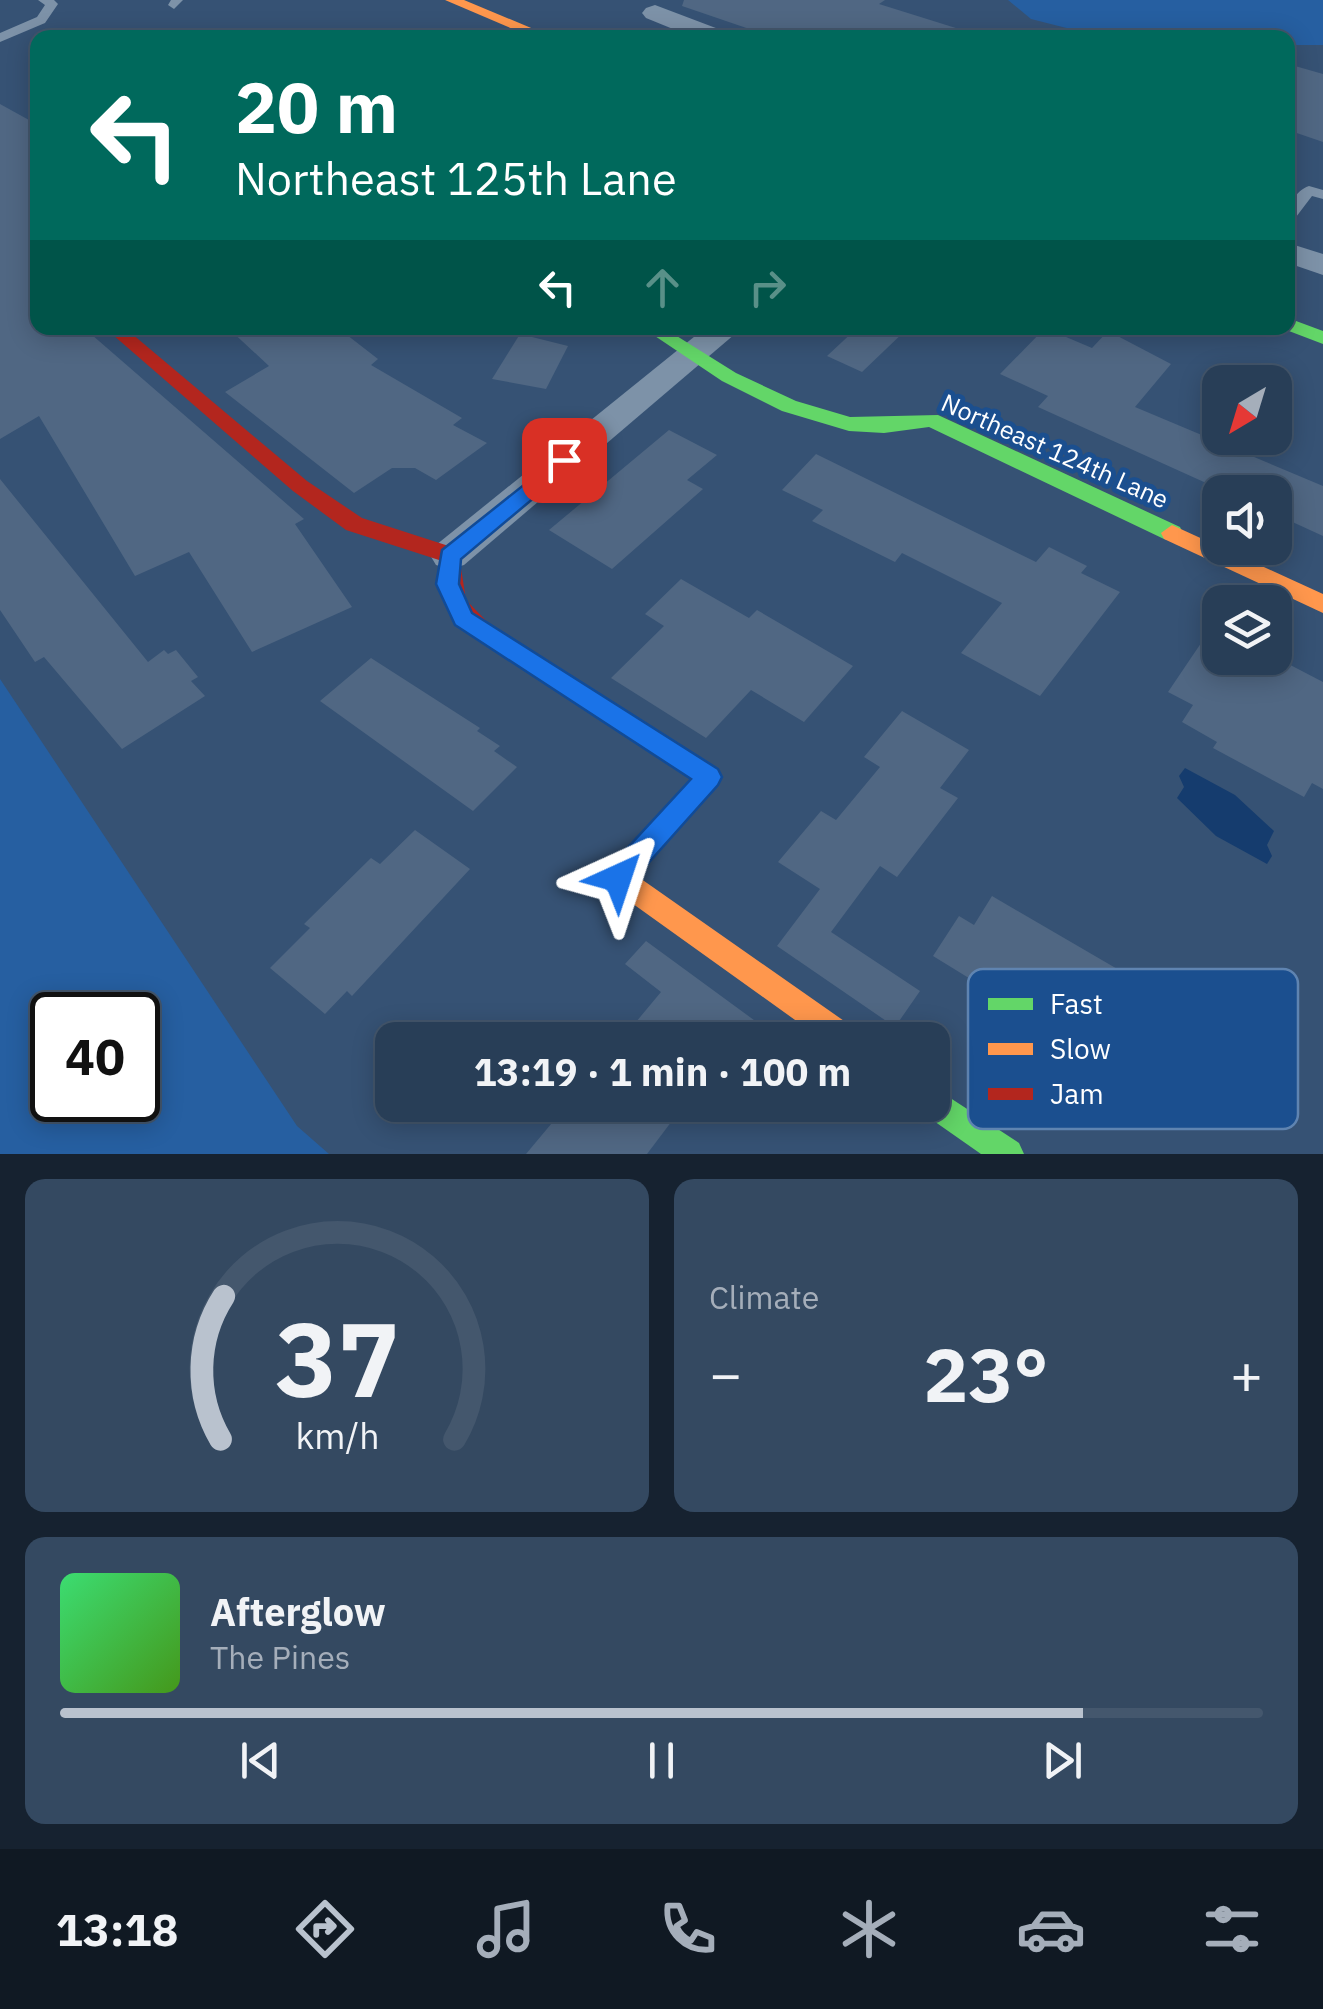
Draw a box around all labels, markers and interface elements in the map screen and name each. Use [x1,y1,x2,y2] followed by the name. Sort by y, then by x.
[235,61,398,152] text: 20 m
[70,70,200,200] icon: left
[235,149,677,207] text: Northeast 125th Lane
[530,260,585,315] icon: left
[635,260,690,315] icon: ahead
[740,260,795,315] icon: right
[1202,365,1292,455] north arrow
[1202,365,1292,675] map controls
[936,386,1174,516] street label: Northeast 124th Lane
[522,418,607,503] pin
[537,433,592,488] icon: arrive
[1202,475,1292,565] button: sound
[1202,585,1292,675] button: layers
[566,826,670,930] position arrow
[968,969,1298,1129] legend
[1050,985,1103,1022] text: Fast
[30,992,160,1122] speed limit sign: 40
[1050,1030,1111,1067] text: Slow
[474,1047,851,1096] text: 13:19 · 1 min · 100 m
[1050,1075,1104,1112] text: Jam
[709,1276,819,1318] text: Climate
[275,1290,399,1426] text: 37
[923,1325,1049,1423] text: 23°
[709,1338,742,1409] text: −
[1230,1338,1263,1409] text: +
[295,1412,379,1459] text: km/h
[210,1587,386,1636] text: Afterglow
[210,1636,350,1678] text: The Pines
[233,1733,288,1788] icon: previous
[634,1733,689,1788] icon: pause
[1035,1733,1090,1788] icon: next
[290,1894,360,1964] icon: directions
[471,1894,541,1964] icon: music
[653,1894,723,1964] icon: phone
[834,1894,904,1964] icon: climate
[1016,1894,1086,1964] icon: car
[1197,1894,1267,1964] icon: filters
[56,1900,179,1958] text: 13:18

